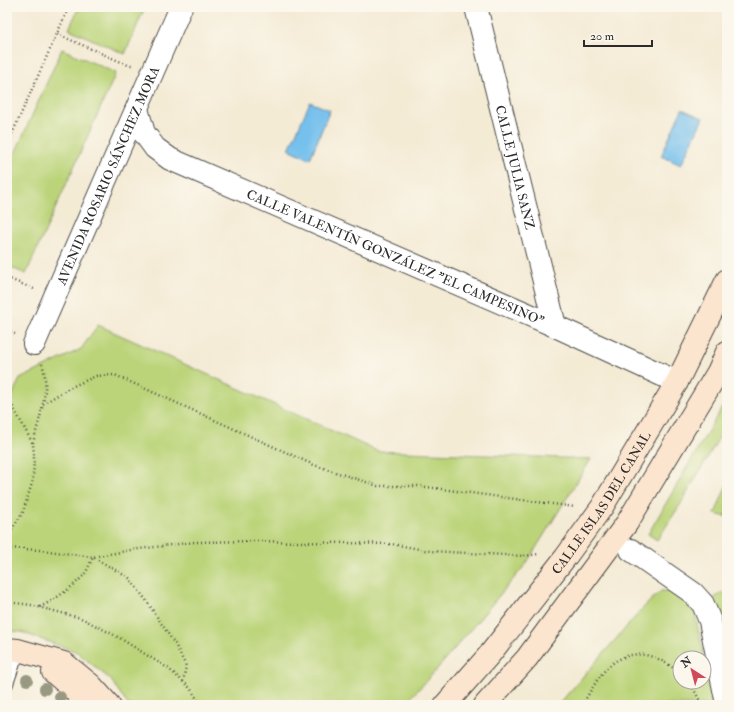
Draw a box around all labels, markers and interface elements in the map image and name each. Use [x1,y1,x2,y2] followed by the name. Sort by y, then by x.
[584,22,652,48] scale bar
[590,29,615,44] text: 20 m
[53,63,163,288] street label: AVENIDA ROSARIO SÁNCHEZ MORA
[492,104,538,231] street label: CALLE JULIA SANZ
[244,186,547,329] street label: CALLE VALENTÍN GONZÁLEZ "EL CAMPESINO"
[548,428,655,578] street label: CALLE ISLAS DEL CANAL
[672,650,712,690] north arrow
[678,653,695,671] text: N

